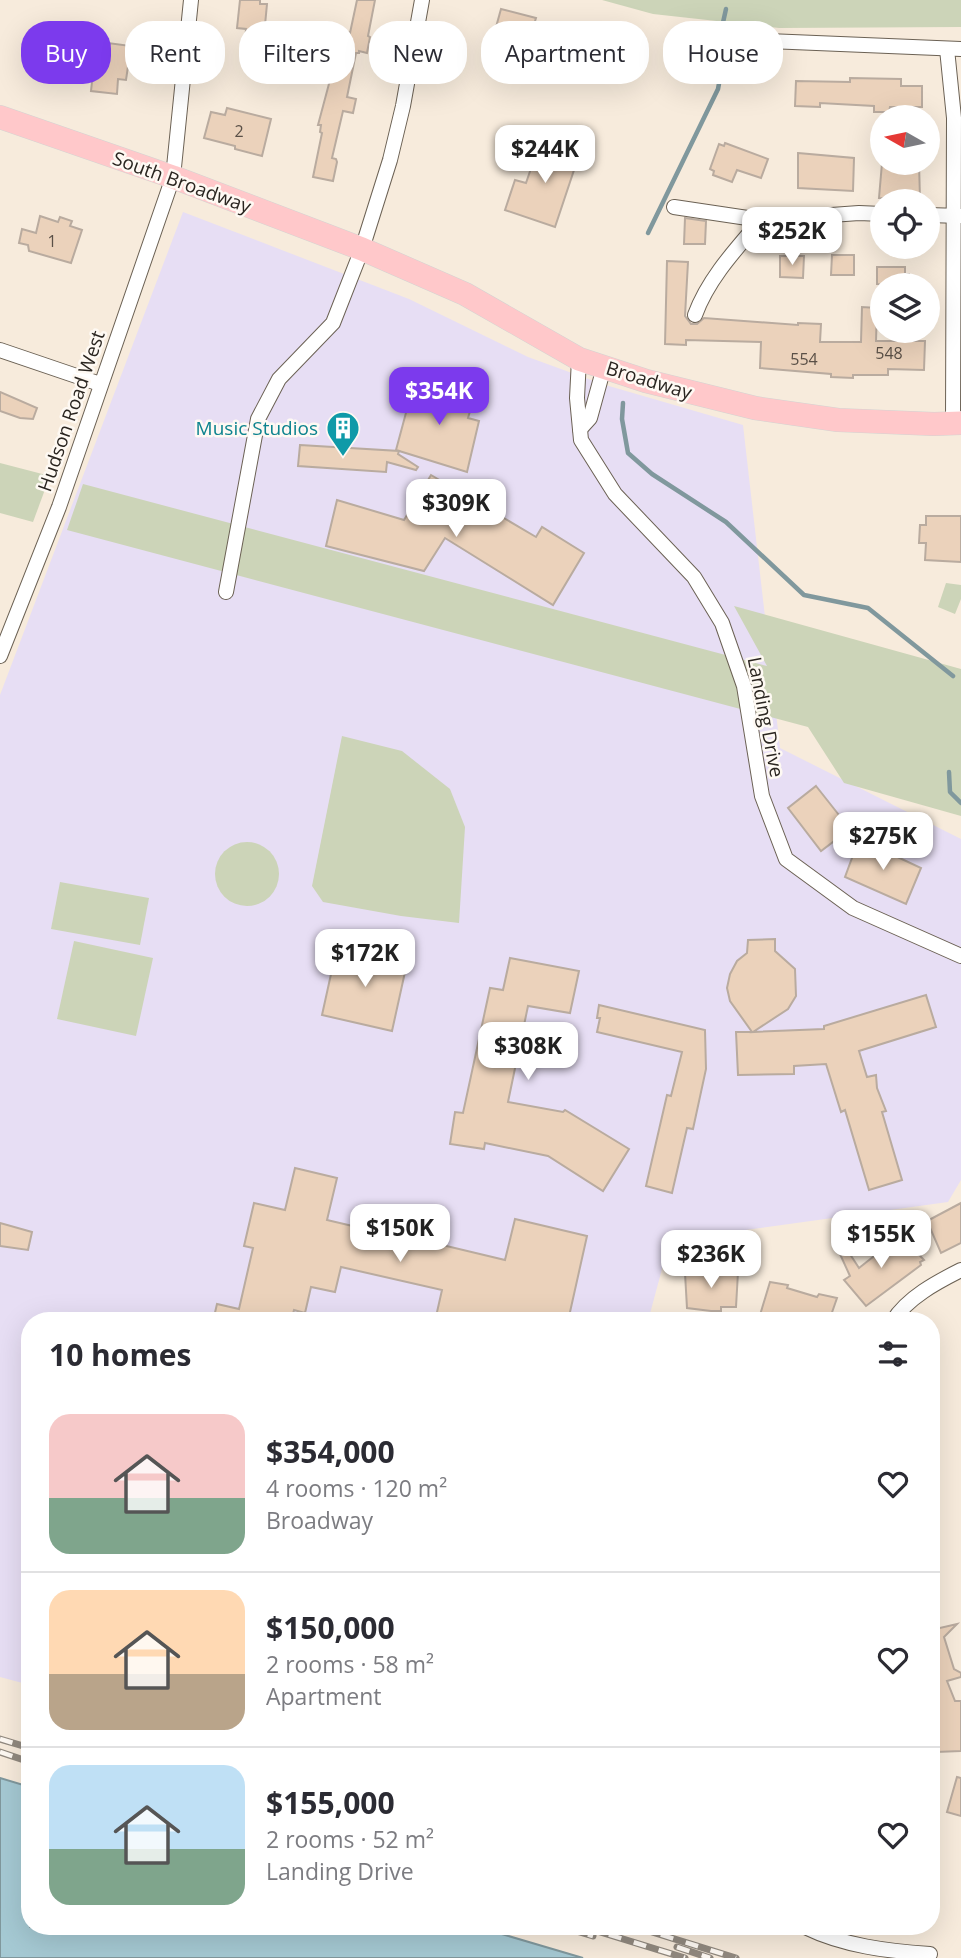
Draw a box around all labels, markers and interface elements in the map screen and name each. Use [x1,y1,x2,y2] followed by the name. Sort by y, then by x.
[21,21,111,84] chip: Buy
[125,21,225,84] chip: Rent
[239,21,355,84] chip: Filters
[369,21,467,84] chip: New
[481,21,649,84] chip: Apartment
[663,21,783,84] chip: House
[870,105,940,175] north arrow
[870,105,940,343] map controls
[234,120,244,142] house number: 2
[496,125,594,185] pin: $244K
[511,132,579,164] text: $244K
[109,145,255,219] street label: South Broadway
[870,189,940,259] button: locate
[743,208,841,267] pin: $252K
[758,214,826,246] text: $252K
[47,230,57,252] house number: 1
[870,273,940,343] button: layers
[31,327,111,495] street label: Hudson Road West
[875,342,903,364] house number: 548
[790,348,818,370] house number: 554
[603,355,696,406] street label: Broadway
[390,368,488,427] pin: $354K
[405,374,473,406] text: $354K
[324,409,362,458] building icon: Music Studios
[196,415,318,441] place label: Music Studios
[407,480,505,539] pin: $309K
[422,486,490,518] text: $309K
[742,655,790,779] street label: Landing Drive
[834,812,932,872] pin: $275K
[849,819,917,851] text: $275K
[316,930,414,989] pin: $172K
[331,936,399,968] text: $172K
[479,1023,577,1082] pin: $308K
[494,1029,562,1061] text: $308K
[351,1204,449,1264] pin: $150K
[832,1210,930,1270] pin: $155K
[366,1211,434,1243] text: $150K
[847,1217,915,1249] text: $155K
[662,1230,760,1290] pin: $236K
[677,1237,745,1269] text: $236K
[49,1334,192,1375] text: 10 homes
[874,1335,912,1373] icon: filters
[266,1431,395,1472] text: $354,000
[105,1442,189,1526] icon: home
[874,1465,912,1503] icon: heart
[266,1472,447,1504] text: 4 rooms · 120 m²
[266,1504,373,1536] text: Broadway
[266,1607,395,1648] text: $150,000
[105,1618,189,1702] icon: home
[874,1641,912,1679] icon: heart
[266,1648,434,1680] text: 2 rooms · 58 m²
[266,1680,382,1712] text: Apartment
[266,1782,395,1823] text: $155,000
[105,1793,189,1877] icon: home
[874,1816,912,1854] icon: heart
[266,1823,434,1855] text: 2 rooms · 52 m²
[266,1855,414,1887] text: Landing Drive

